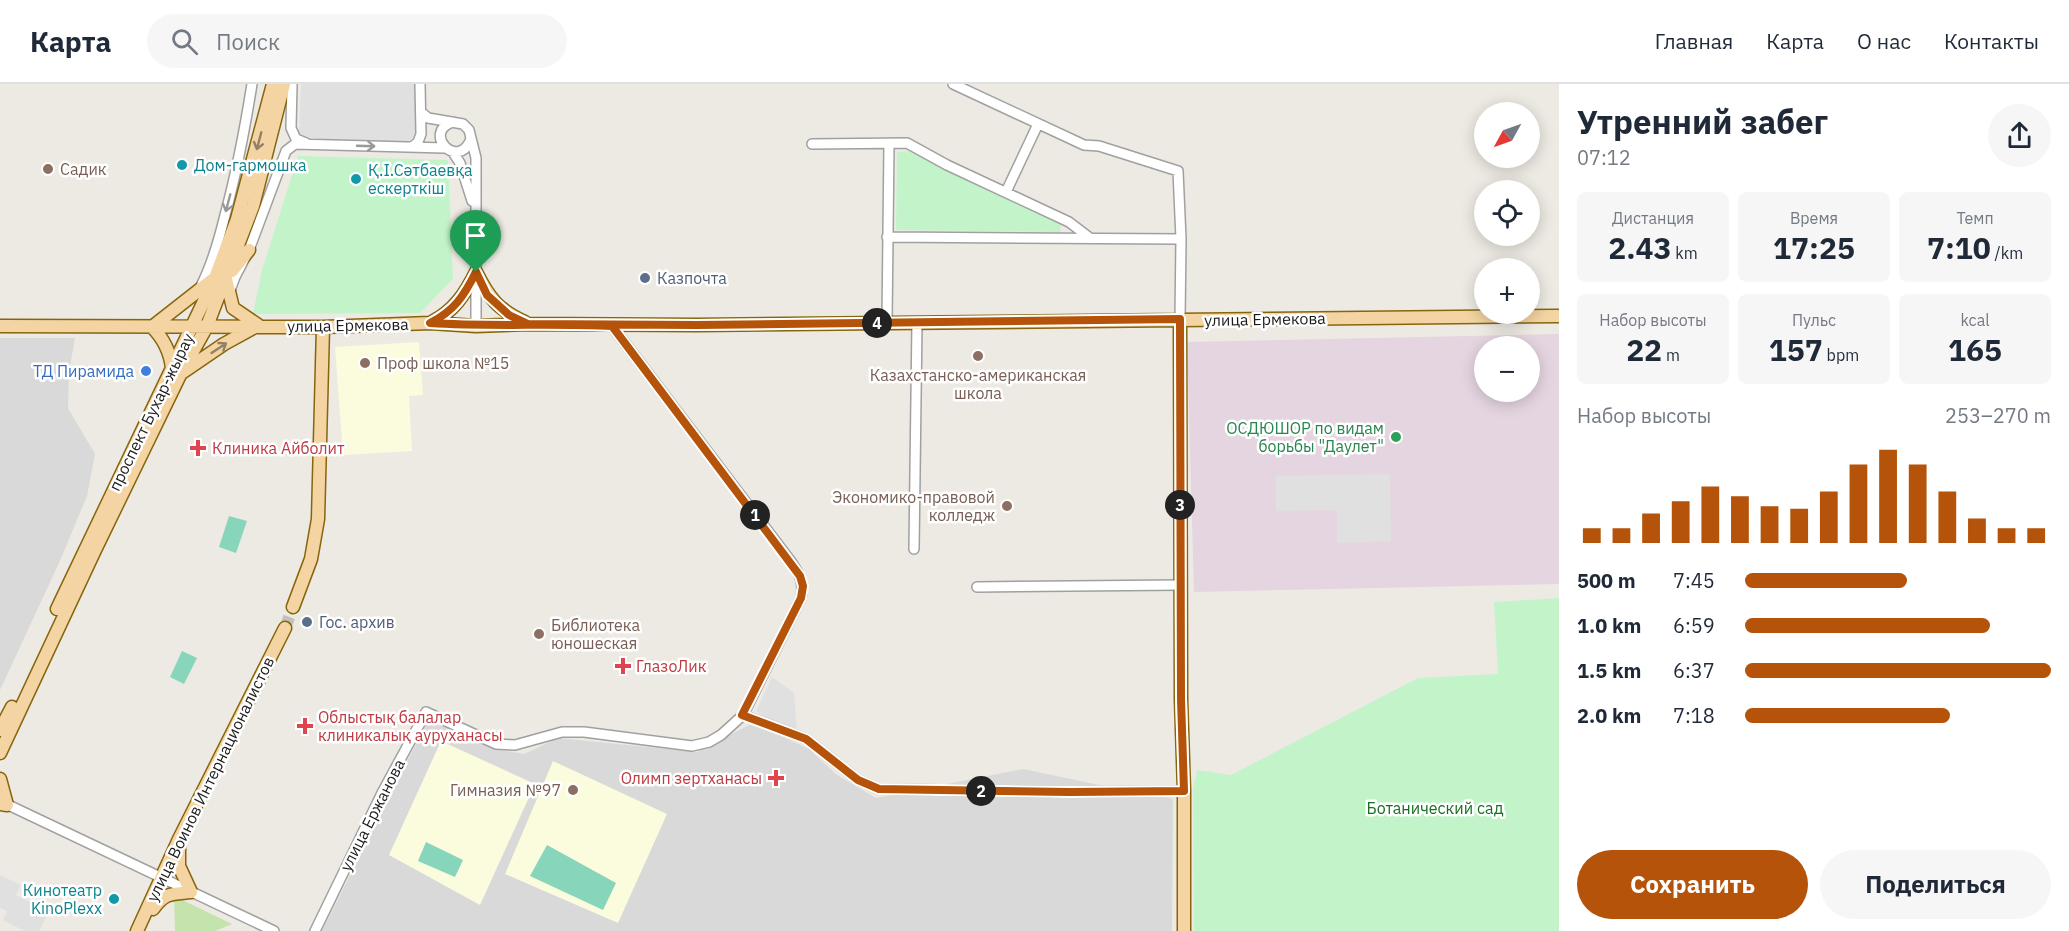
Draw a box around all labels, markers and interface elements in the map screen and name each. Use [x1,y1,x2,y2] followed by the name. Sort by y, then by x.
[147,14,567,68] search box
[30,23,111,60] text: Карта
[168,25,201,58] icon: search
[216,27,280,56] text: Поиск
[1655,27,1733,55] text: Главная
[1766,27,1824,55] text: Карта
[1857,27,1911,55] text: О нас
[1944,27,2039,55] text: Контакты
[1577,100,1828,143] text: Утренний забег
[1474,102,1540,168] north arrow
[1474,102,1540,402] map controls
[1988,104,2051,167] button: share
[253,131,264,150] one-way arrow
[355,140,375,152] one-way arrow
[1577,144,1631,171] text: 07:12
[194,155,307,175] place label: Дом-гармошка
[175,158,189,172] marker: Дом-гармошка
[60,159,107,179] place label: Садик
[368,160,473,198] place label: Қ.І.Сәтбаевқа ескерткіш
[41,162,55,176] marker: Садик
[349,172,363,186] marker: Қ.І.Сәтбаевқа ескерткіш
[1474,180,1540,246] button: locate
[222,193,234,212] one-way arrow
[1612,208,1694,228] text: Дистанция
[1790,208,1838,228] text: Время
[1956,208,1994,228] text: Темп
[450,210,501,272] pin
[459,219,492,252] icon: arrive
[1608,228,1672,267] text: 2.43
[1773,228,1855,267] text: 17:25
[1927,228,1991,267] text: 7:10
[1672,243,1698,263] text: km
[1991,243,2023,263] text: /km
[1474,258,1540,324] button: +
[657,268,727,288] place label: Казпочта
[638,271,652,285] marker: Казпочта
[862,308,892,338] pin: 4
[1204,308,1326,330] street label: улица Ермекова
[1599,310,1707,330] text: Набор высоты
[1792,310,1836,330] text: Пульс
[1960,310,1990,330] text: kcal
[872,313,882,333] text: 4
[287,314,409,336] street label: улица Ермекова
[104,330,198,494] street label: проспект Бухар-жырау
[1626,330,1662,369] text: 22
[1769,330,1823,369] text: 157
[1948,330,2002,369] text: 165
[1474,336,1540,402] button: −
[211,341,228,354] one-way arrow
[1662,345,1680,365] text: m
[1823,345,1859,365] text: bpm
[971,349,985,363] marker: Казахстанско-американская школа
[377,353,509,373] place label: Проф школа №15
[358,356,372,370] marker: Проф школа №15
[33,361,134,381] place label: ТД Пирамида
[139,364,153,378] marker: ТД Пирамида
[870,365,1086,403] place label: Казахстанско-американская школа
[1577,402,1711,429] text: Набор высоты
[1945,402,2051,429] text: 253–270 m
[1226,418,1384,456] place label: ОСДЮШОР по видам борьбы "Даулет"
[1389,430,1403,444] marker: ОСДЮШОР по видам борьбы "Даулет"
[212,438,345,458] place label: Клиника Айболит
[189,439,207,457] marker: Клиника Айболит
[832,487,995,525] place label: Экономико-правовой колледж
[1165,490,1195,520] pin: 3
[1175,495,1185,515] text: 3
[1000,499,1014,513] marker: Экономико-правовой колледж
[740,500,770,530] pin: 1
[750,505,760,525] text: 1
[1577,567,1636,594] text: 500 m
[1673,567,1715,594] text: 7:45
[319,612,395,632] place label: Гос. архив
[1577,612,1641,639] text: 1.0 km
[1673,612,1715,639] text: 6:59
[300,615,314,629] marker: Гос. архив
[551,615,641,653] place label: Библиотека юношеская
[532,627,546,641] marker: Библиотека юношеская
[142,653,278,905] street label: улица Воинов Интернационалистов
[636,656,707,676] place label: ГлазоЛик
[614,657,632,675] marker: ГлазоЛик
[1577,657,1641,684] text: 1.5 km
[1673,657,1715,684] text: 6:37
[1577,702,1641,729] text: 2.0 km
[1673,702,1715,729] text: 7:18
[318,707,503,745] place label: Облыстық балалар клиникалық ауруханасы
[296,717,314,735] marker: Облыстық балалар клиникалық ауруханасы
[335,755,409,874] street label: улица Ержанова
[621,768,762,788] place label: Олимп зертханасы
[767,769,785,787] marker: Олимп зертханасы
[966,776,996,806] pin: 2
[450,780,561,800] place label: Гимназия №97
[976,781,986,801] text: 2
[566,783,580,797] marker: Гимназия №97
[1367,798,1504,818] park label: Ботанический сад
[1577,850,1808,919] button: Сохранить
[1820,850,2051,919] button: Поделиться
[23,880,102,918] place label: Кинотеатр KinoPlexx
[107,892,121,906] marker: Кинотеатр KinoPlexx

